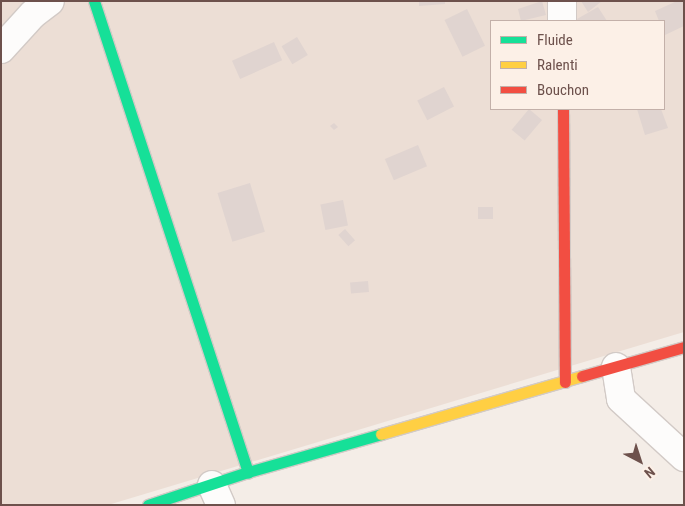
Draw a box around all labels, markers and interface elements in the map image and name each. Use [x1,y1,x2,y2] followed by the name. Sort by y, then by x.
[490,20,665,110] legend
[537,31,573,49] text: Fluide
[537,56,578,74] text: Ralenti
[537,81,589,99] text: Bouchon
[615,436,665,486] north arrow
[641,464,658,481] text: N

